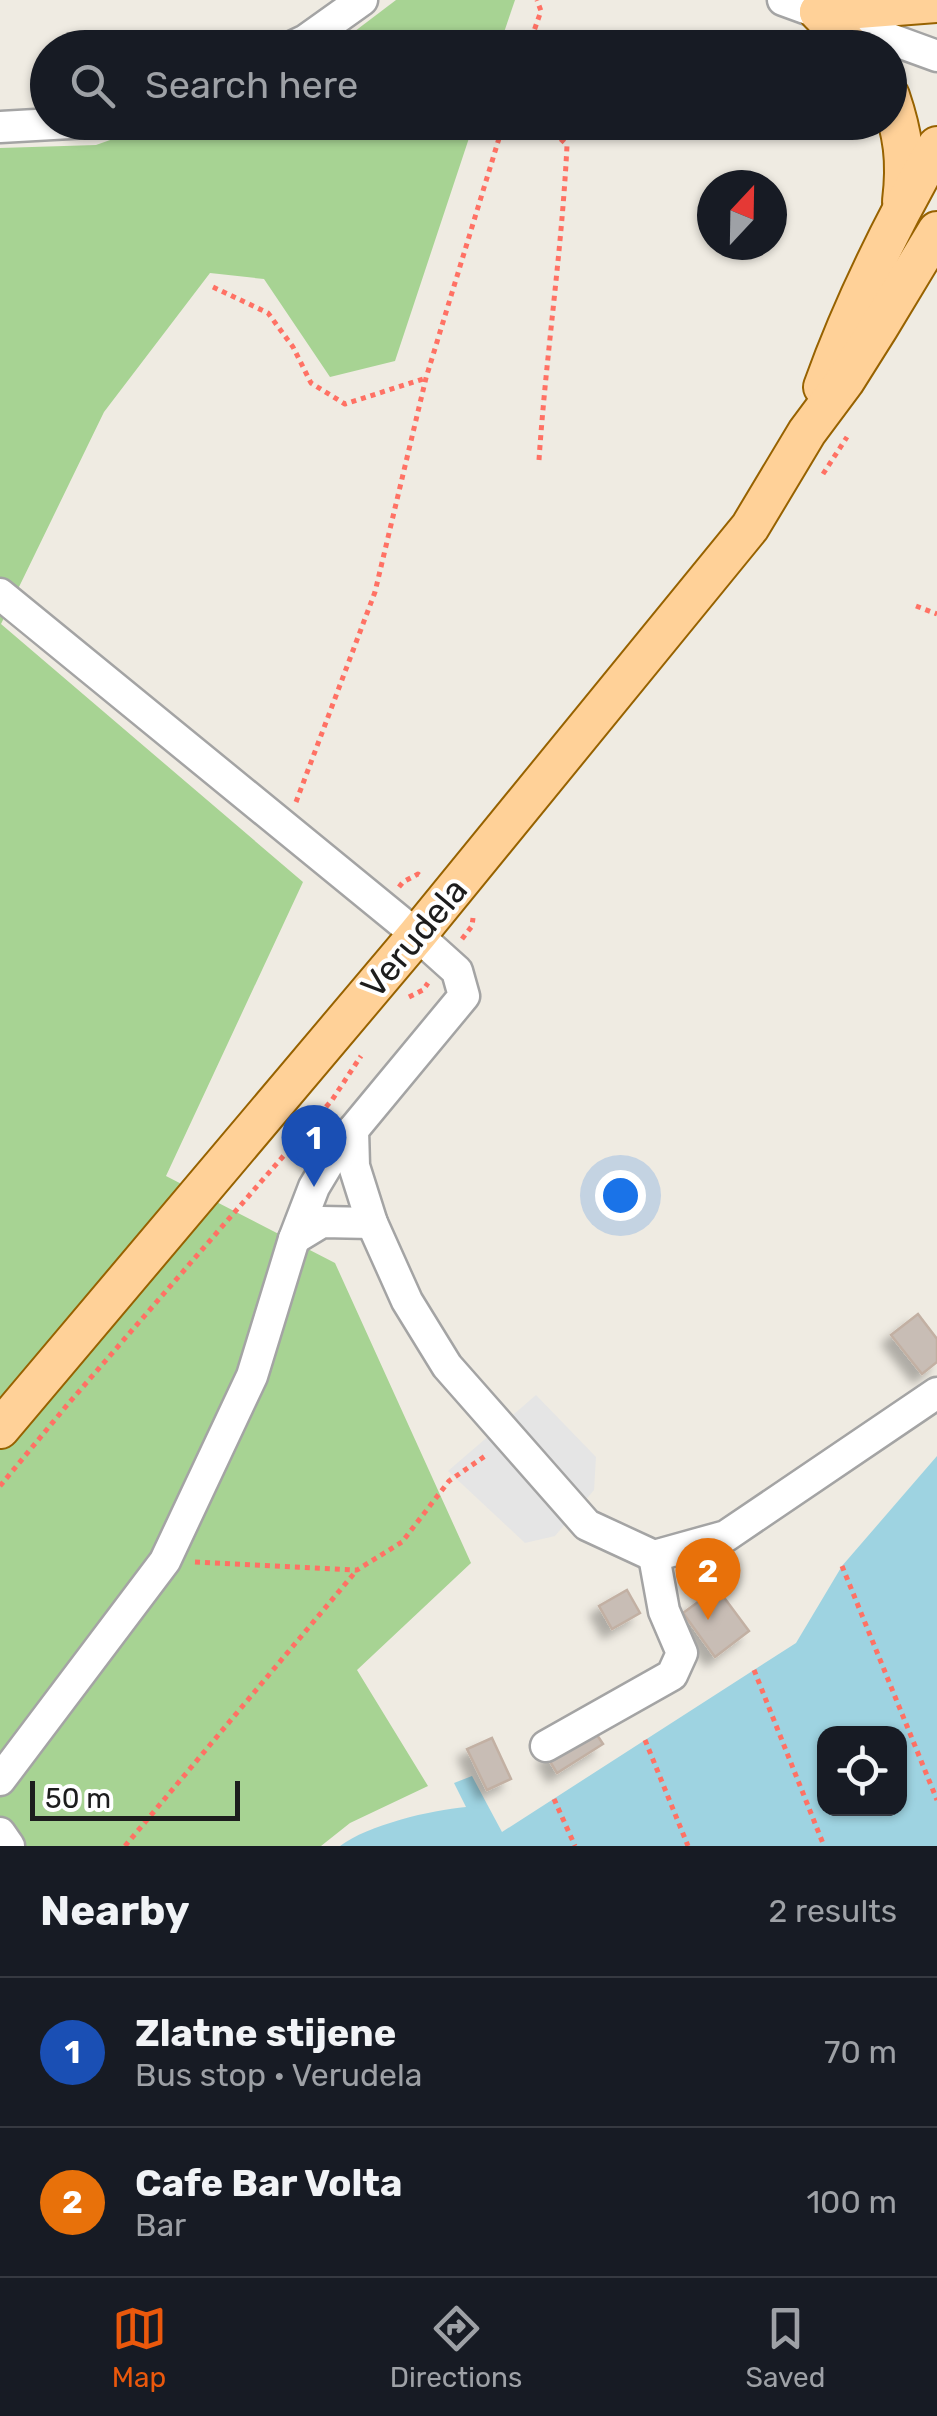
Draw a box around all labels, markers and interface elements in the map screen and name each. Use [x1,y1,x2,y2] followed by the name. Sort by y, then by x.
[30,30,907,140] search box
[65,58,120,113] icon: search
[145,62,358,108] text: Search here
[697,170,787,260] north arrow
[352,870,476,1006] street label: Verudela
[282,1104,346,1187] pin: 1
[595,1170,646,1221] your location
[676,1538,740,1620] pin: 2
[817,1726,907,1816] map controls
[817,1726,907,1816] button: locate
[30,1776,240,1820] scale bar
[45,1782,111,1815] text: 50 m
[40,1886,190,1936] text: Nearby
[768,1892,897,1930] text: 2 results
[135,2010,396,2056] text: Zlatne stijene
[65,2033,80,2071] text: 1
[824,2033,897,2071] text: 70 m
[135,2056,422,2094] text: Bus stop · Verudela
[135,2160,403,2206] text: Cafe Bar Volta
[62,2183,83,2221] text: 2
[806,2183,897,2221] text: 100 m
[135,2206,186,2244] text: Bar
[112,2301,167,2394] tab: Map
[390,2301,522,2394] tab: Directions
[745,2301,825,2394] tab: Saved

